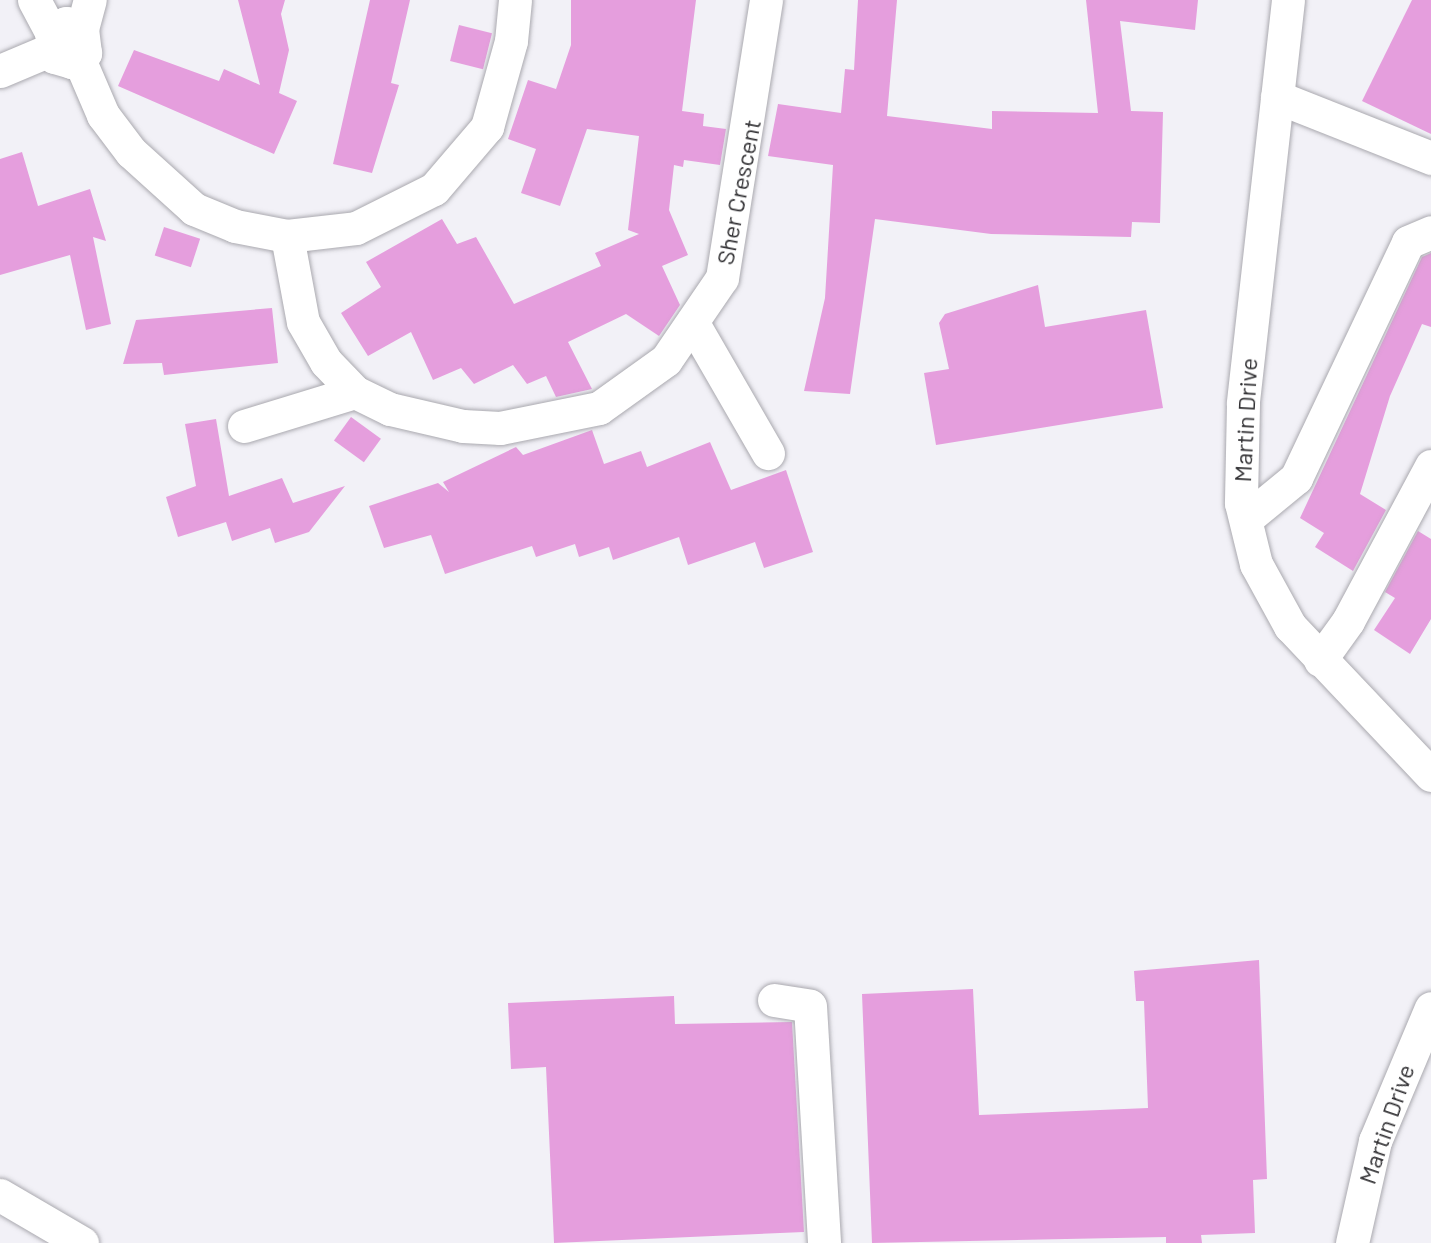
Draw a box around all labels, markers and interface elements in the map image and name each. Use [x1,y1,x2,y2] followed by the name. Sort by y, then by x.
[710,117,766,267] street label: Sher Crescent
[1227,357,1263,483] street label: Martin Drive
[1352,1060,1420,1188] street label: Martin Drive

